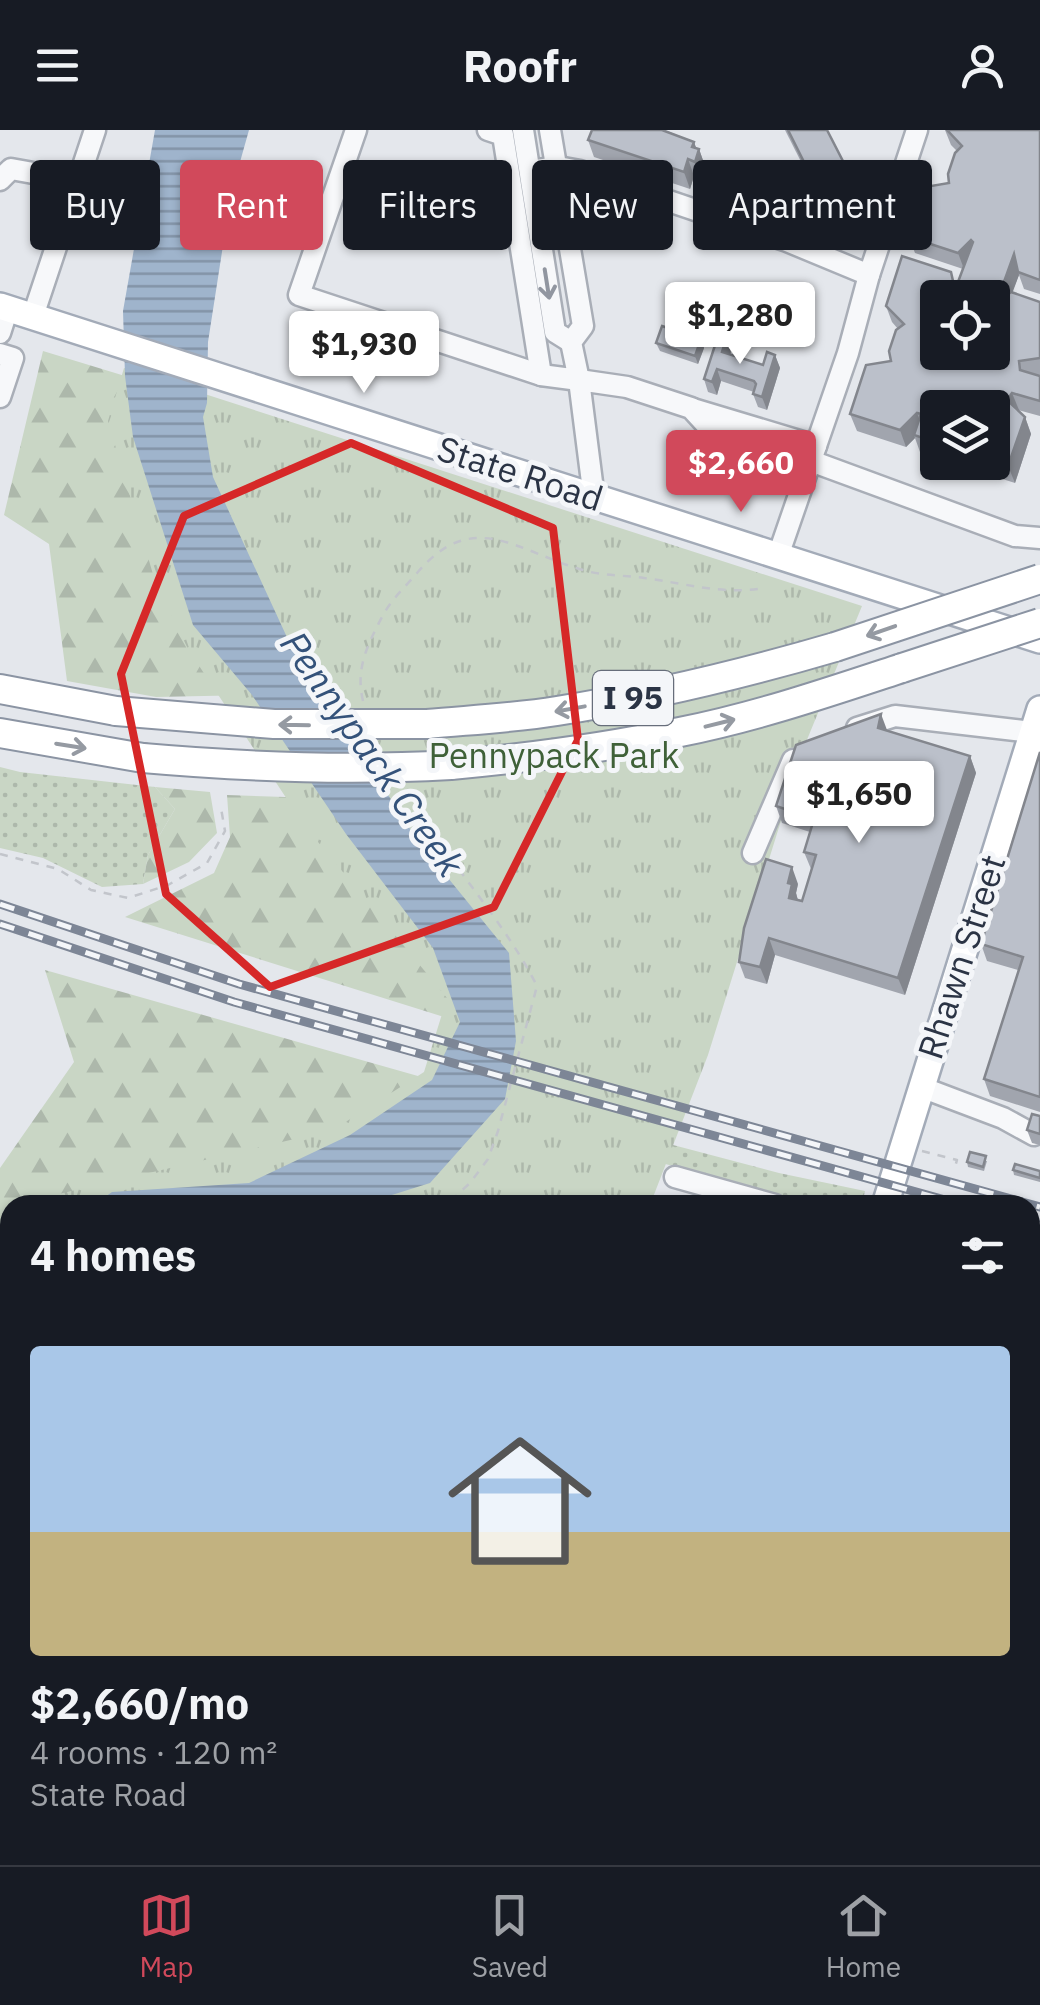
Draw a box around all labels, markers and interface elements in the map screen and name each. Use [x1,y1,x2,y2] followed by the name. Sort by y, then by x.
[463,36,577,94] text: Roofr
[30,38,85,93] icon: menu
[955,38,1010,93] icon: person
[30,160,160,250] chip: Buy
[180,160,323,250] chip: Rent
[343,160,512,250] chip: Filters
[532,160,673,250] chip: New
[693,160,932,250] chip: Apartment
[539,267,557,300] one-way arrow
[920,280,1010,480] map controls
[920,280,1010,370] button: locate
[659,282,821,367] pin: $1,280
[687,293,793,335] text: $1,280
[283,311,445,396] pin: $1,930
[311,322,417,364] text: $1,930
[920,390,1010,480] button: layers
[432,425,609,521] street label: State Road
[660,430,822,515] pin: $2,660
[688,441,794,483] text: $2,660
[270,621,477,886] water label: Pennypack Creek
[866,623,897,641] one-way arrow
[593,671,673,725] road number: I 95
[554,700,587,719] one-way arrow
[703,713,735,731] one-way arrow
[279,715,311,734] one-way arrow
[429,732,679,778] park label: Pennypack Park
[55,737,87,756] one-way arrow
[778,761,940,846] pin: $1,650
[806,772,912,814] text: $1,650
[906,849,1016,1065] street label: Rhawn Street
[30,1228,196,1283] text: 4 homes
[955,1228,1010,1283] icon: filters
[430,1411,610,1591] icon: home
[30,1676,249,1731] text: $2,660/mo
[30,1731,277,1773] text: 4 rooms · 120 m²
[30,1773,187,1815] text: State Road
[139,1888,194,1985] tab: Map
[472,1888,548,1985] tab: Saved
[826,1888,901,1985] tab: Home

